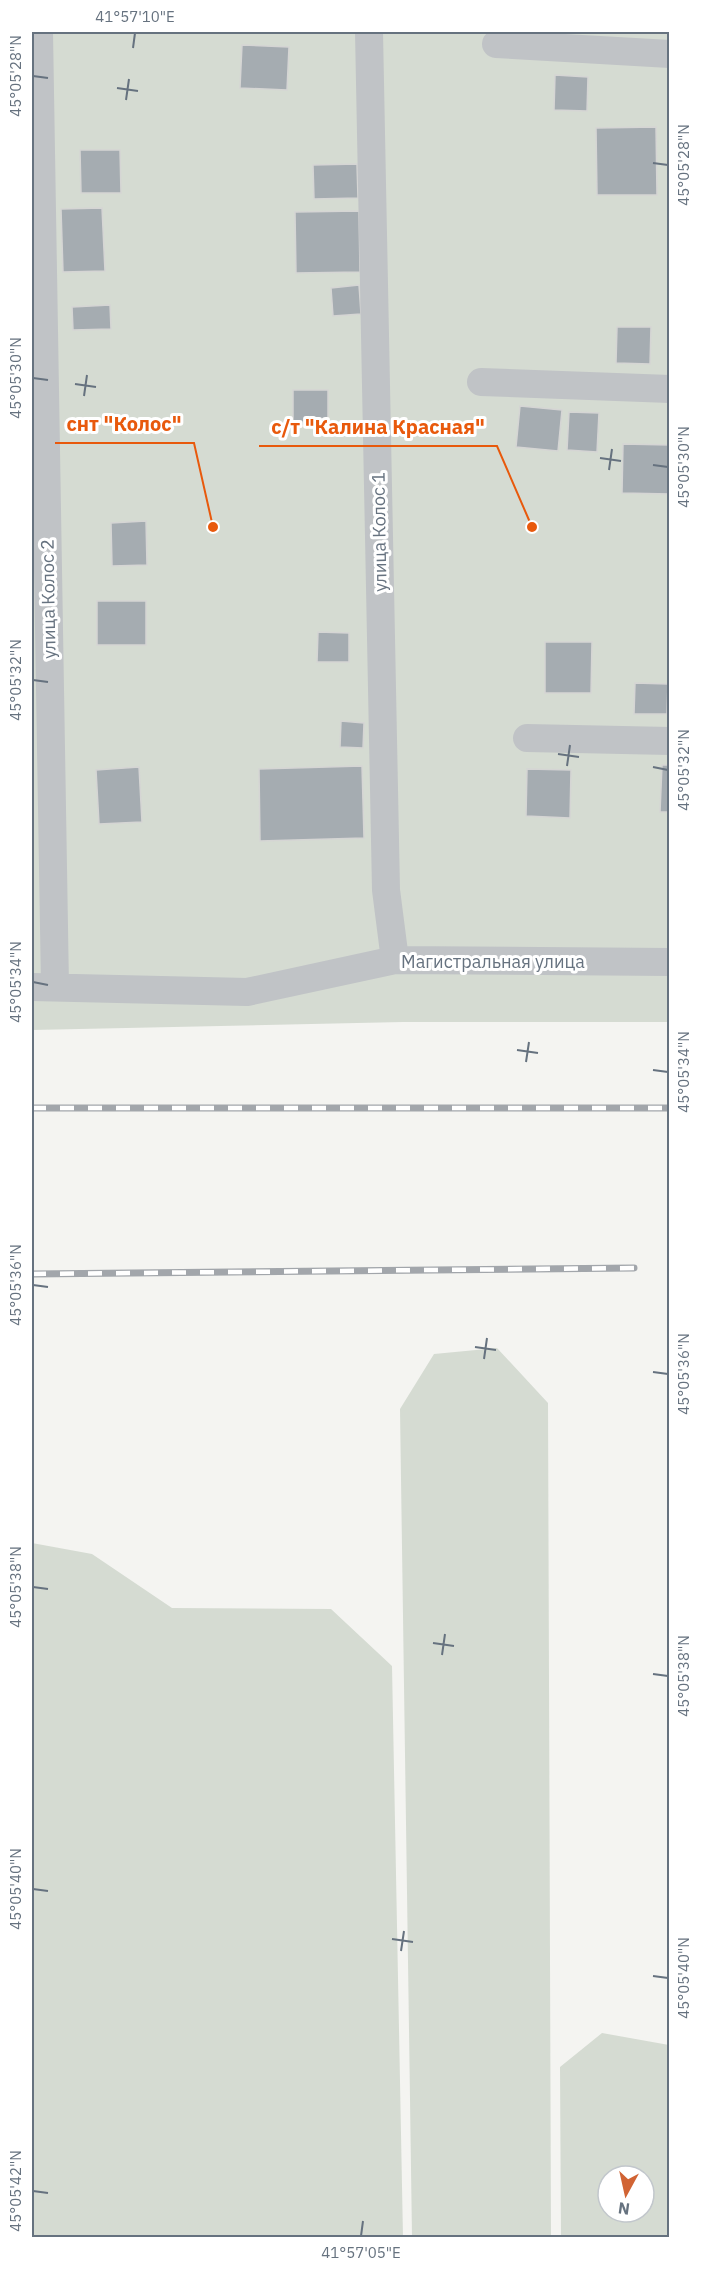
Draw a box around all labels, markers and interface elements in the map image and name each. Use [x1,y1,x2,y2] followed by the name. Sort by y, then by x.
[95,7,175,26] text: 41°57'10"E
[6,35,25,117] text: 45°05'28"N
[674,124,693,206] text: 45°05'28"N
[6,337,25,419] text: 45°05'30"N
[55,405,194,443] callout: снт "Колос"
[259,408,497,446] callout: с/т "Калина Красная"
[66,410,182,437] text: снт "Колос"
[271,413,485,440] text: с/т "Калина Красная"
[674,426,693,508] text: 45°05'30"N
[366,472,392,592] street label: улица Колос 1
[35,539,61,659] street label: улица Колос 2
[6,639,25,721] text: 45°05'32"N
[674,729,693,811] text: 45°05'32"N
[6,941,25,1023] text: 45°05'34"N
[401,950,585,973] street label: Магистральная улица
[674,1031,693,1113] text: 45°05'34"N
[6,1244,25,1326] text: 45°05'36"N
[674,1333,693,1415] text: 45°05'36"N
[6,1546,25,1628] text: 45°05'38"N
[674,1635,693,1717] text: 45°05'38"N
[6,1848,25,1930] text: 45°05'40"N
[674,1937,693,2019] text: 45°05'40"N
[6,2150,25,2232] text: 45°05'42"N
[596,2164,656,2224] north arrow
[617,2198,631,2220] text: N
[321,2243,401,2262] text: 41°57'05"E

